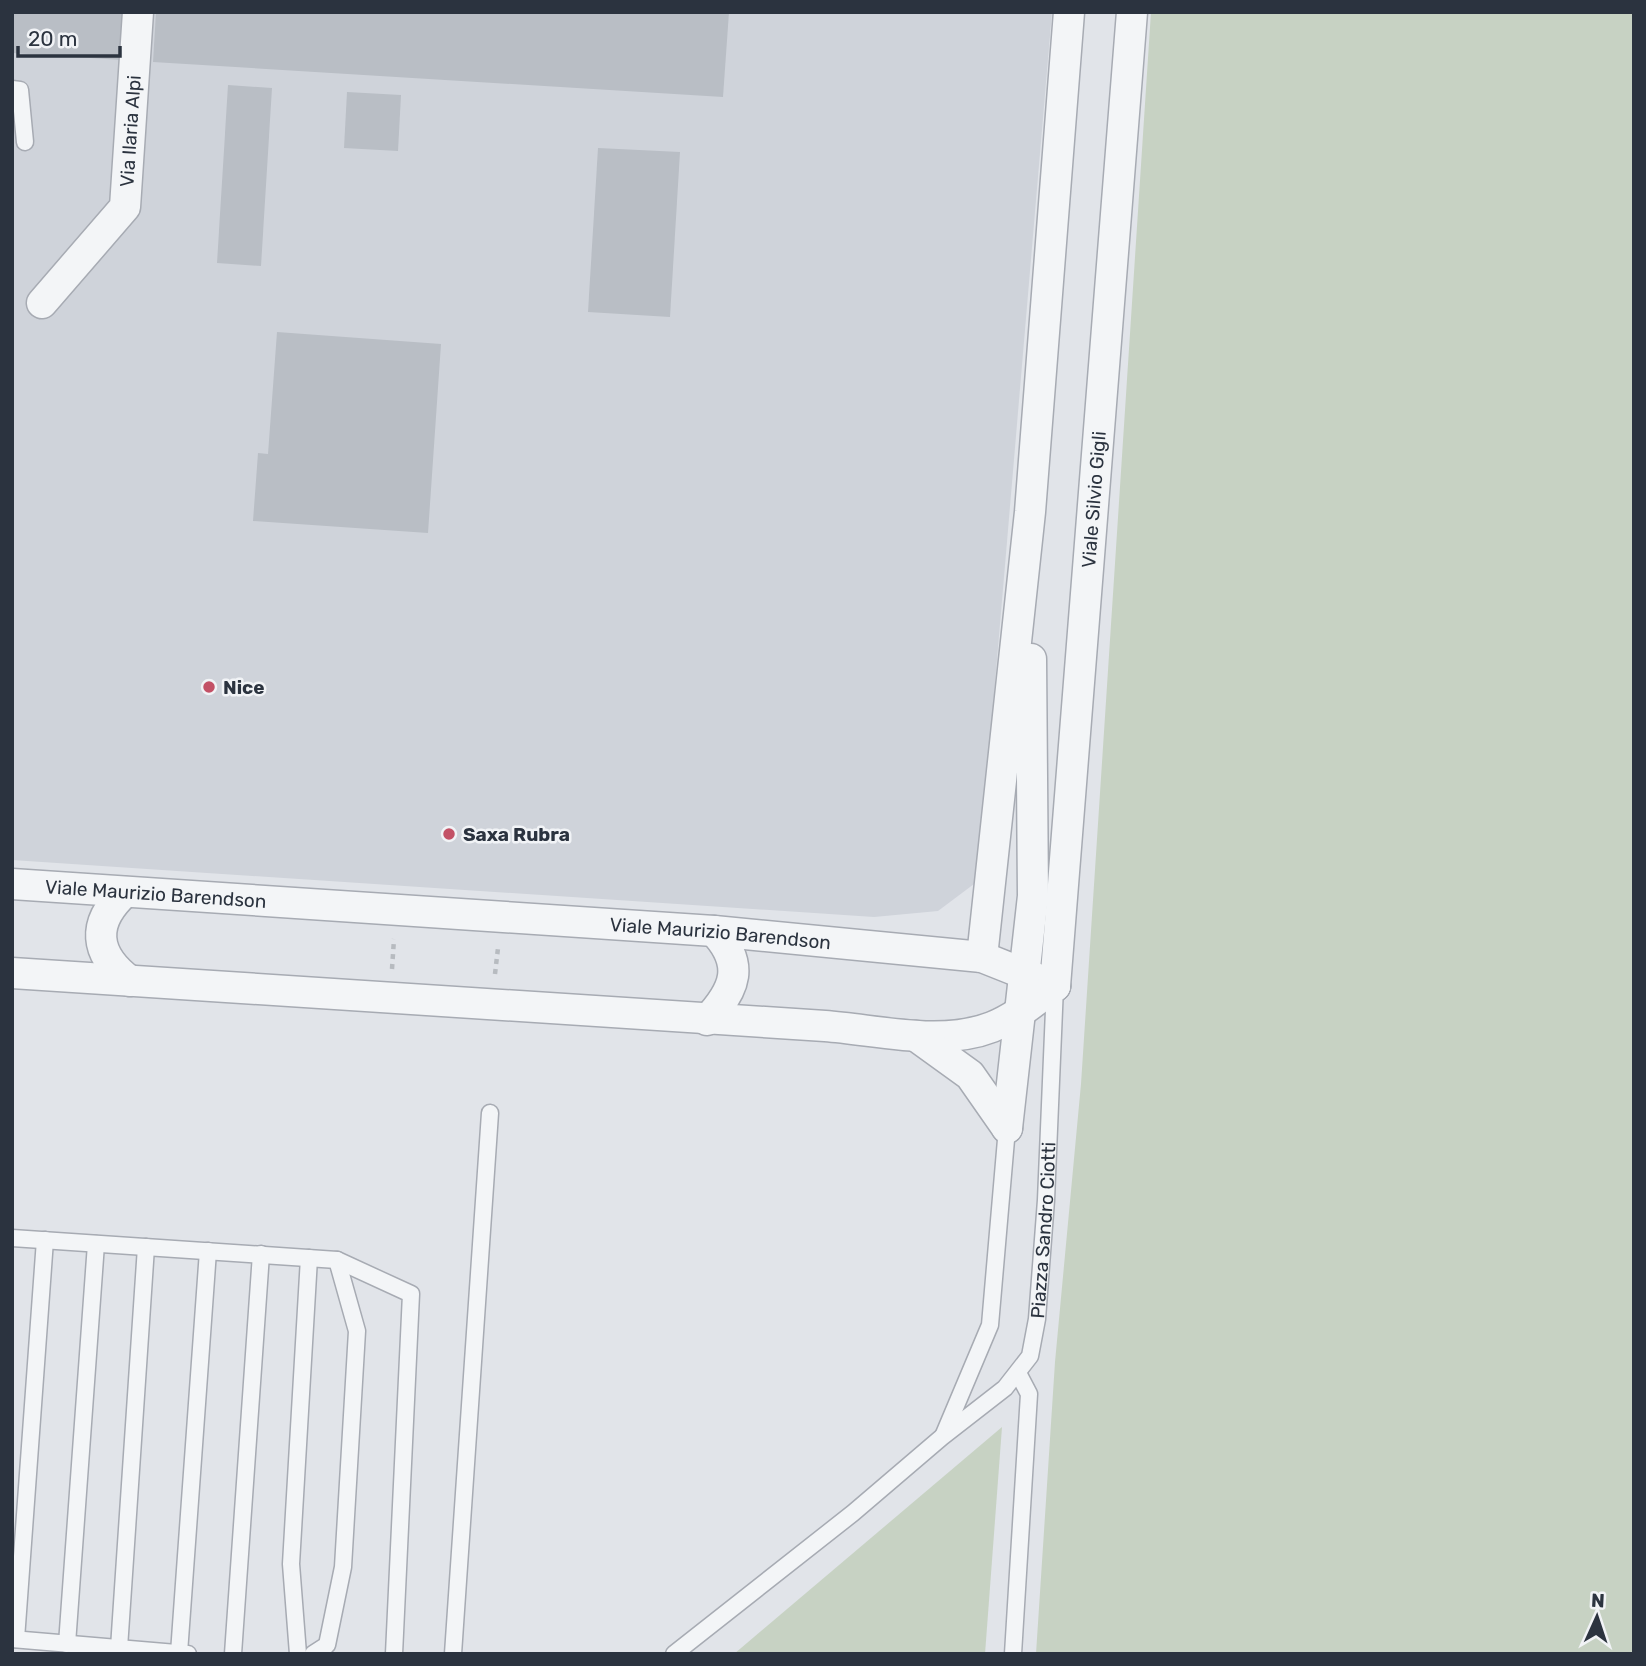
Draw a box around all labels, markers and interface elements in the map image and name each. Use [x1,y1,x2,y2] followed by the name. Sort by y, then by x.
[18,14,119,58] scale bar
[28,26,77,51] text: 20 m
[115,74,145,188] street label: Via Ilaria Alpi
[1077,430,1110,569] street label: Viale Silvio Gigli
[223,676,265,699] place label: Nice
[201,679,217,695] marker: Nice
[463,823,570,846] place label: Saxa Rubra
[441,826,457,842] marker: Saxa Rubra
[44,875,267,913] street label: Viale Maurizio Barendson
[609,913,832,954] street label: Viale Maurizio Barendson
[1026,1141,1060,1319] street label: Piazza Sandro Ciotti
[1562,1582,1632,1652] north arrow
[1590,1589,1605,1612] text: N

